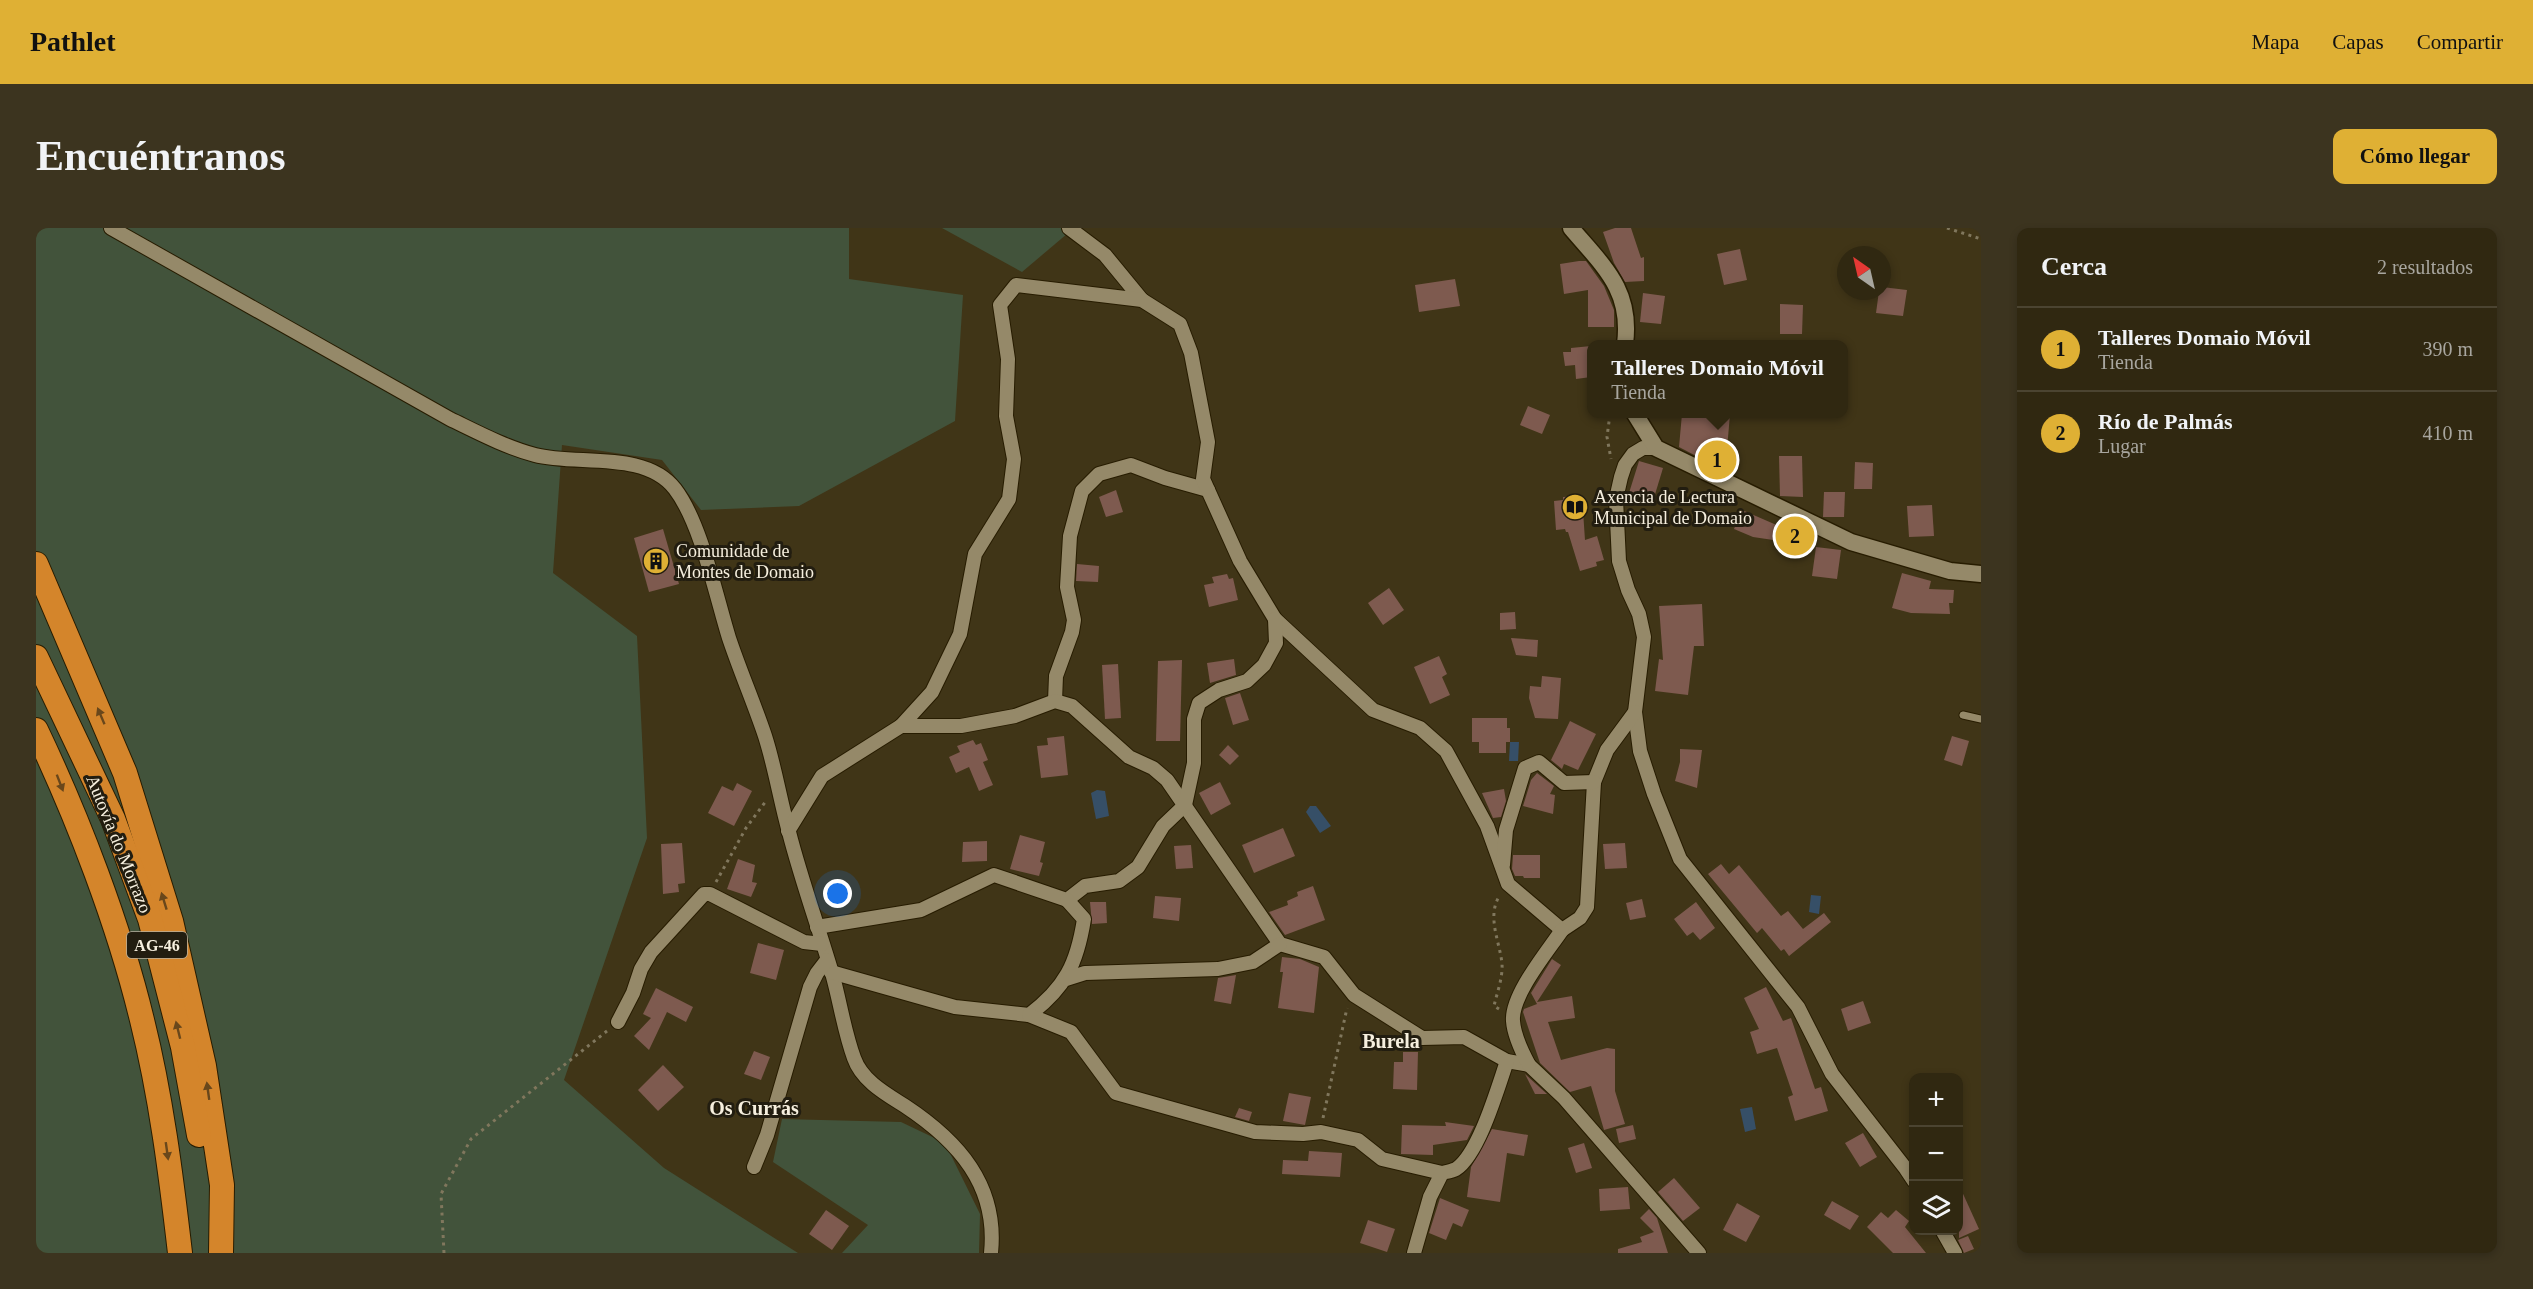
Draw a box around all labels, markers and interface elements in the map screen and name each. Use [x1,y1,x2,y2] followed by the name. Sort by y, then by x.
[30,26,116,57] text: Pathlet
[2252,30,2299,54] text: Mapa
[2332,30,2384,54] text: Capas
[2417,30,2503,54] text: Compartir
[2333,129,2497,184] button: Cómo llegar
[36,133,286,179] text: Encuéntranos
[1837,246,1891,300] north arrow
[2041,252,2107,281] text: Cerca
[2377,256,2473,278] text: 2 resultados
[2098,325,2311,350] text: Talleres Domaio Móvil
[2056,338,2066,360] text: 1
[2422,338,2473,360] text: 390 m
[1587,340,1848,418] popup
[2098,351,2153,373] text: Tienda
[1611,355,1824,380] text: Talleres Domaio Móvil
[1611,381,1666,403] text: Tienda
[2098,409,2232,434] text: Río de Palmás
[2056,422,2066,444] text: 2
[2422,422,2473,444] text: 410 m
[2098,435,2146,457] text: Lugar
[1698,438,1736,482] pin: 1
[1594,487,1752,528] place label: Axencia de Lectura Municipal de Domaio
[1560,492,1590,522] library icon: Axencia de Lectura Municipal de Domaio
[1776,514,1814,558] pin: 2
[676,541,814,582] place label: Comunidade de Montes de Domaio
[641,546,671,576] building icon: Comunidade de Montes de Domaio
[96,707,106,725] one-way arrow
[82,772,156,916] street label: Autovía do Morrazo
[56,774,66,792] one-way arrow
[823,879,852,908] your location
[159,892,169,910] one-way arrow
[127,932,187,958] road number: AG-46
[173,1020,183,1039] one-way arrow
[1362,1030,1420,1052] district label: Burela
[1909,1073,1963,1235] map controls
[1909,1073,1963,1127] button: +
[203,1081,212,1100] one-way arrow
[709,1097,799,1119] district label: Os Currás
[1909,1127,1963,1181] button: −
[163,1141,172,1160] one-way arrow
[1909,1181,1963,1235] button: layers

